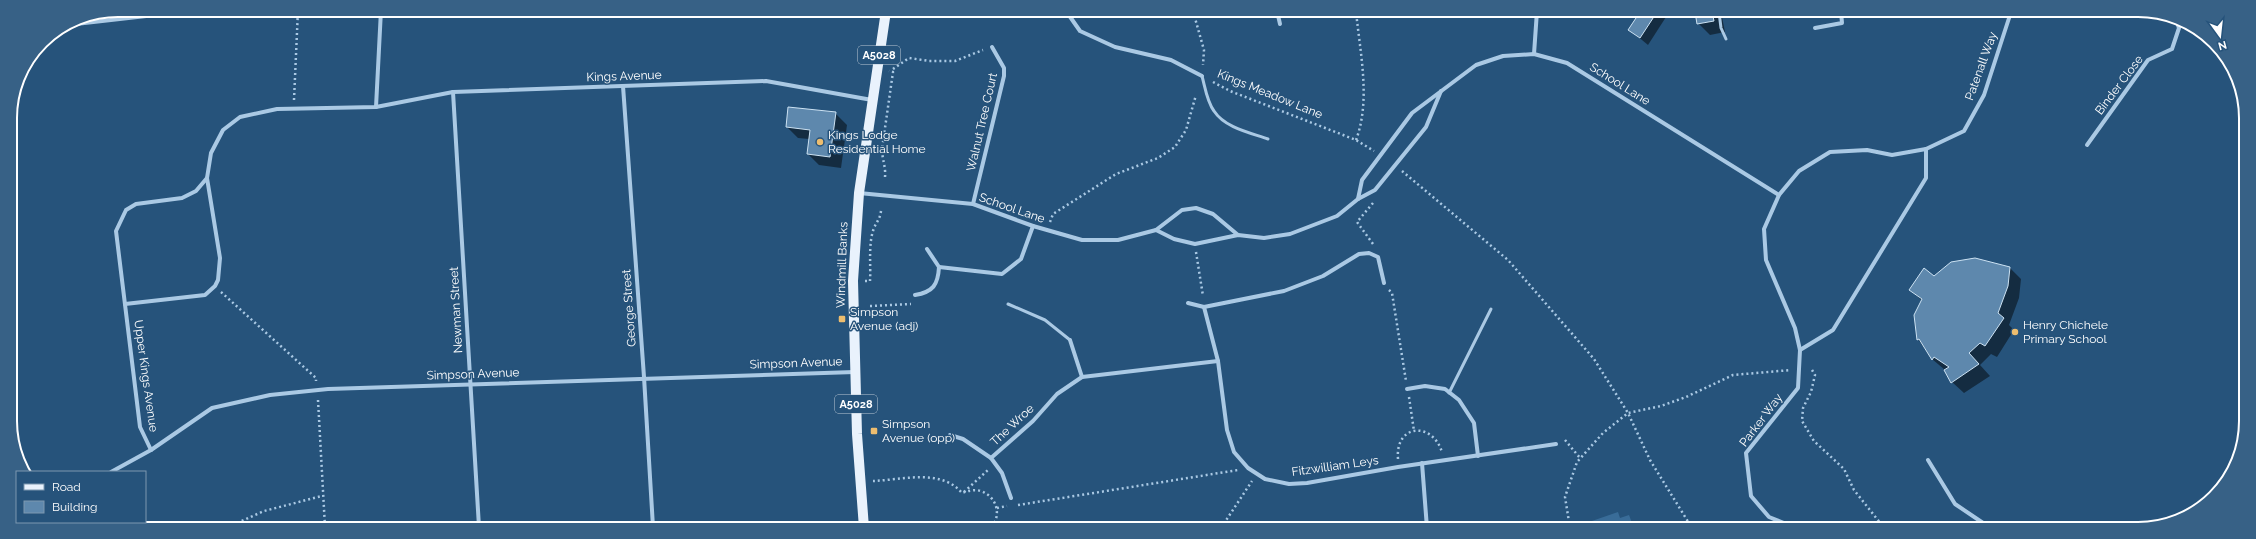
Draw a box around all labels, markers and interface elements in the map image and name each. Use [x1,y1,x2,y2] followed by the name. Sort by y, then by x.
[2200,16,2240,56] north arrow
[1962,29,2000,102] street label: Patenall Way
[2217,38,2228,53] text: N
[858,46,900,64] road number: A5028
[2092,53,2146,117] street label: Binder Close
[1587,60,1653,108] street label: School Lane
[1215,67,1325,121] street label: Kings Meadow Lane
[586,68,662,84] street label: Kings Avenue
[964,71,1000,173] street label: Walnut Tree Court
[828,128,926,156] place label: Kings Lodge Residential Home
[815,137,825,147] marker: Kings Lodge Residential Home
[977,190,1047,226] street label: School Lane
[834,221,851,308] street label: Windmill Banks
[447,266,465,354] street label: Newman Street
[619,269,639,347] street label: George Street
[850,305,918,333] place label: Simpson Avenue (adj)
[837,314,847,324] marker: Simpson Avenue (adj)
[2023,318,2108,346] place label: Henry Chichele Primary School
[131,319,161,433] street label: Upper Kings Avenue
[2010,327,2020,337] marker: Henry Chichele Primary School
[749,354,843,372] street label: Simpson Avenue
[426,365,520,383] street label: Simpson Avenue
[1737,390,1786,449] street label: Parker Way
[835,395,877,413] road number: A5028
[987,401,1037,449] street label: The Wroe
[882,417,955,445] place label: Simpson Avenue (opp)
[869,426,879,436] marker: Simpson Avenue (opp)
[1291,453,1380,479] street label: Fitzwilliam Leys
[16,471,146,523] legend
[52,480,81,494] text: Road
[52,500,98,514] text: Building

